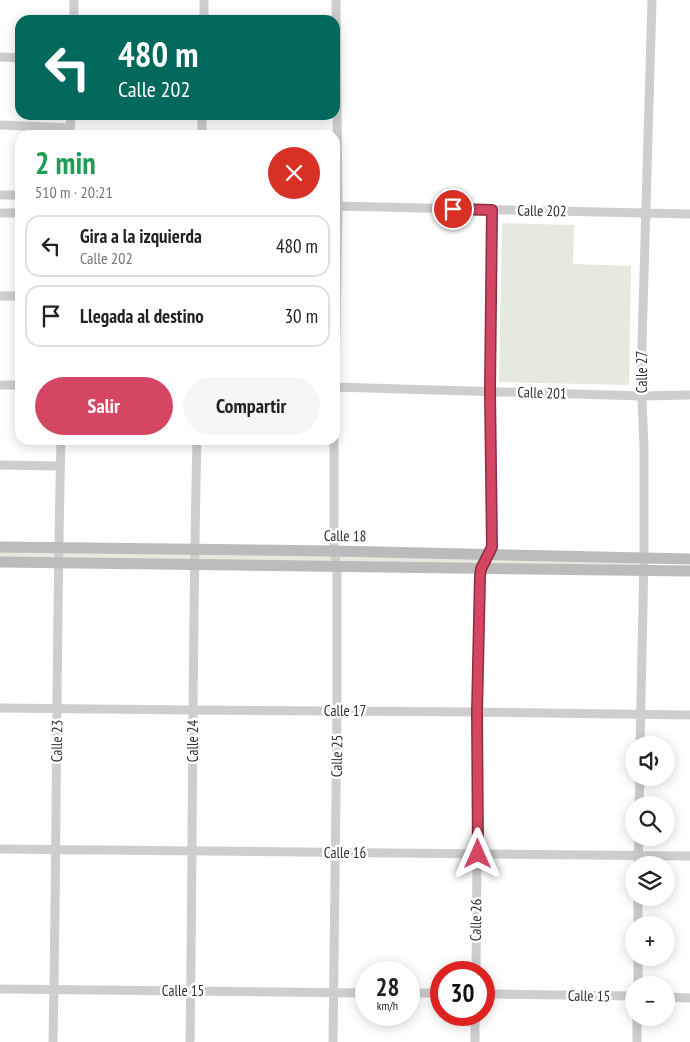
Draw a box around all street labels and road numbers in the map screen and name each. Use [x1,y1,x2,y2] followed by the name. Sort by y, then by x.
[517,201,567,220] street label: Calle 202
[632,351,651,393] street label: Calle 27
[517,382,567,403] street label: Calle 201
[324,526,366,545] street label: Calle 18
[324,701,366,720] street label: Calle 17
[183,719,202,762] street label: Calle 24
[47,720,66,762] street label: Calle 23
[327,735,346,777] street label: Calle 25
[324,843,367,862] street label: Calle 16
[466,898,485,941] street label: Calle 26
[162,981,204,1000] street label: Calle 15
[568,986,610,1005] street label: Calle 15

